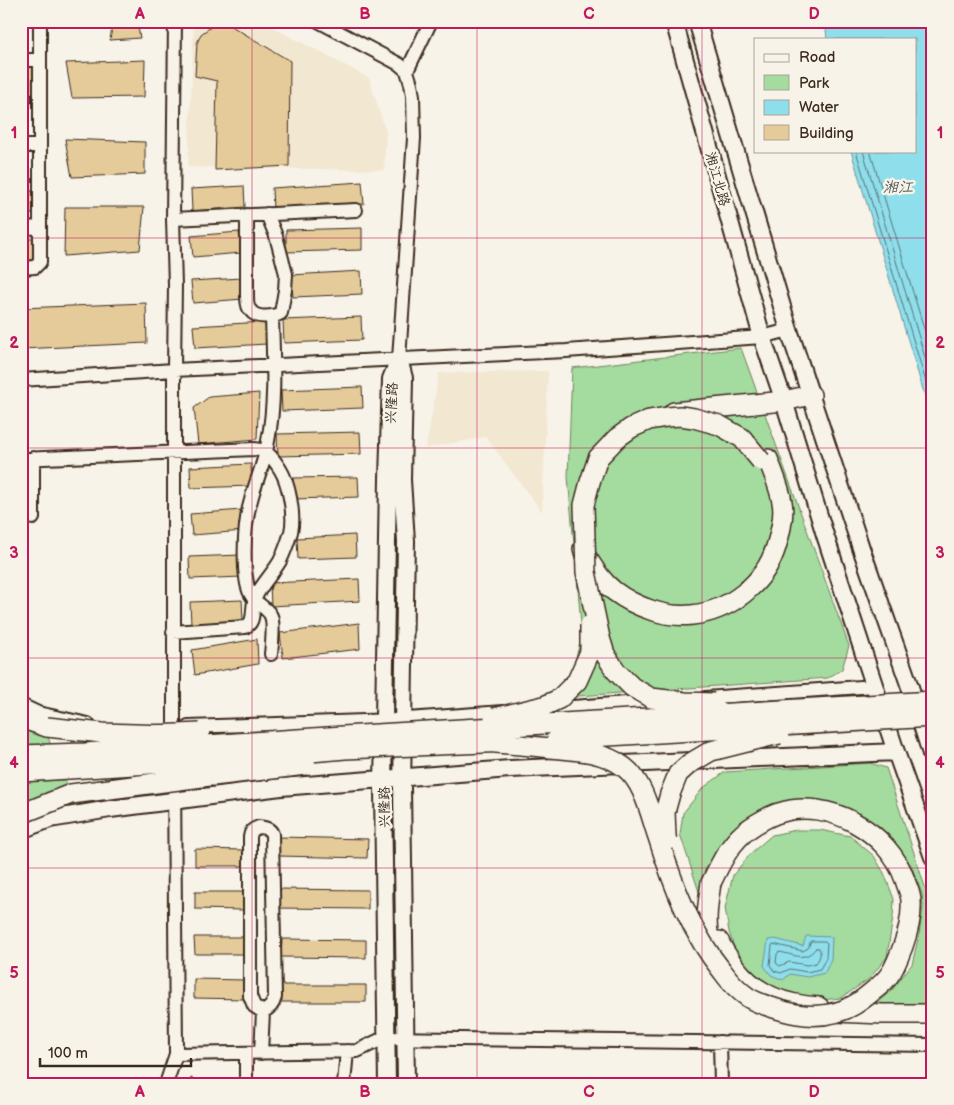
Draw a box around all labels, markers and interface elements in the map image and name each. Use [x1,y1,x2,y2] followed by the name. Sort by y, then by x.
[134,5,145,24] text: A
[359,5,371,24] text: B
[583,5,595,24] text: C
[808,5,820,24] text: D
[754,38,916,152] legend
[799,48,835,67] text: Road
[799,74,830,93] text: Park
[799,98,839,117] text: Water
[11,124,17,143] text: 1
[799,124,854,143] text: Building
[937,124,943,143] text: 1
[702,150,733,208] street label: 湘江北路
[883,178,914,197] water label: 湘江
[9,334,19,353] text: 2
[935,334,945,353] text: 2
[382,382,401,424] street label: 兴隆路
[9,544,19,563] text: 3
[935,544,945,563] text: 3
[9,754,19,773] text: 4
[935,754,945,773] text: 4
[376,786,393,828] street label: 兴隆路
[9,964,19,983] text: 5
[935,964,945,983] text: 5
[40,1035,191,1067] scale bar
[48,1044,88,1063] text: 100 m
[134,1083,145,1102] text: A
[359,1083,371,1102] text: B
[583,1083,595,1102] text: C
[808,1083,820,1102] text: D

